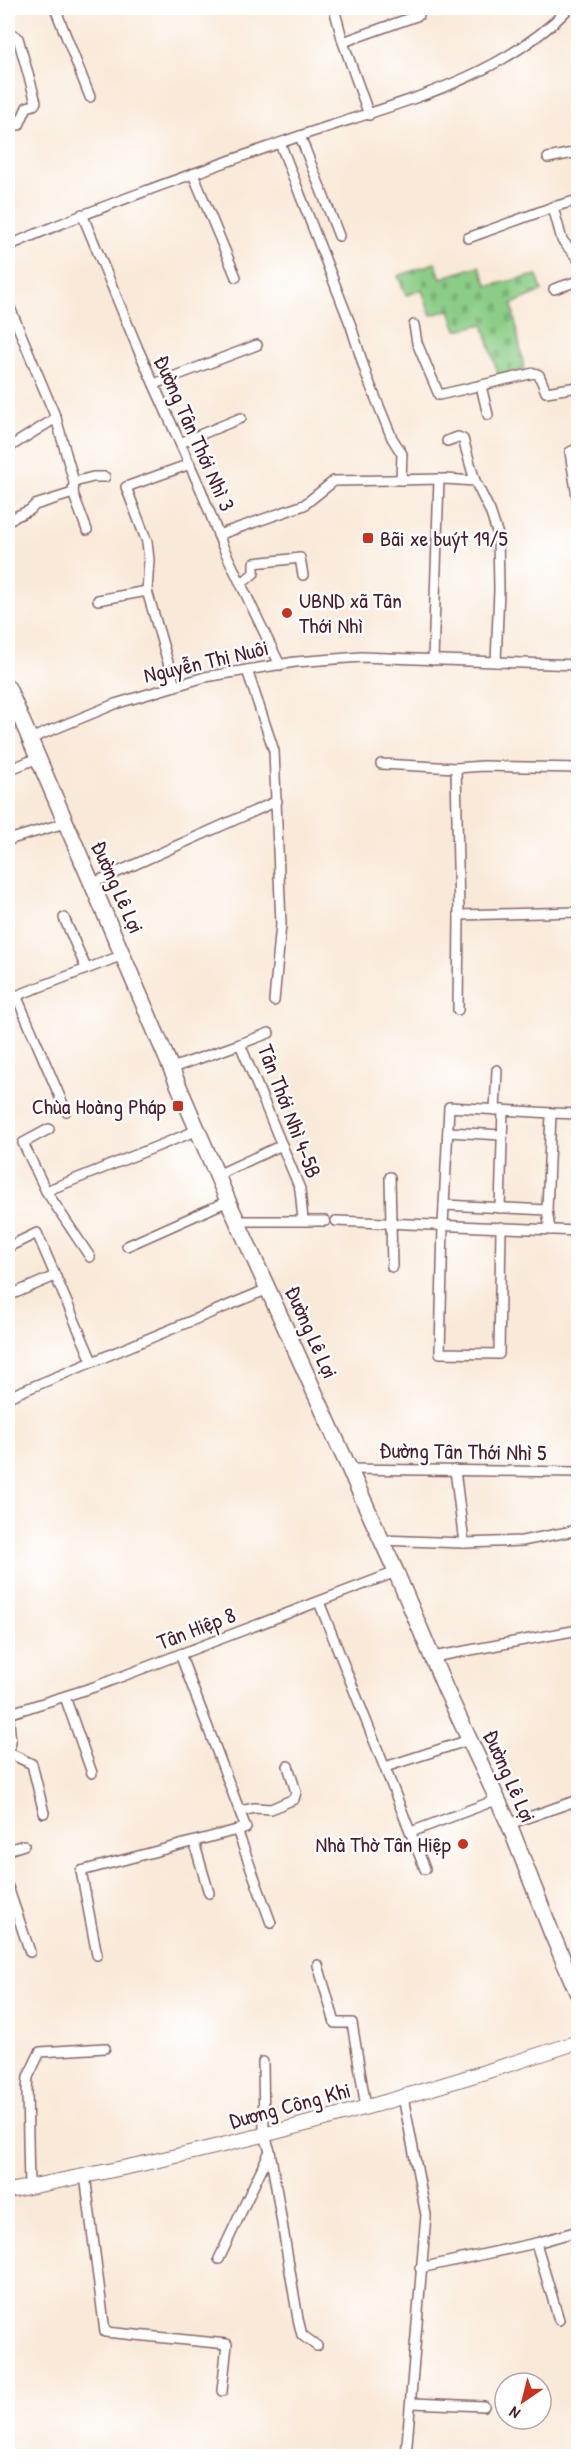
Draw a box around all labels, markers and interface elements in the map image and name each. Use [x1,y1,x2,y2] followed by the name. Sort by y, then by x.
[147,350,243,516] street label: Đường Tân Thới Nhì 3
[380,523,508,553] place label: Bãi xe buýt 19/5
[361,531,375,545] marker: Bãi xe buýt 19/5
[299,585,402,640] place label: UBND xã Tân Thới Nhì
[280,606,294,620] marker: UBND xã Tân Thới Nhì
[141,632,271,690] street label: Nguyễn Thị Nuôi
[84,836,152,938] street label: Đường Lê Lợi
[251,1040,329,1182] street label: Tân Thới Nhì 4-5B
[32,1091,167,1121] place label: Chùa Hoàng Pháp
[171,1099,185,1113] marker: Chùa Hoàng Pháp
[278,1281,346,1383] street label: Đường Lê Lợi
[379,1435,547,1467] street label: Đường Tân Thới Nhì 5
[152,1599,240,1657] street label: Tân Hiệp 8
[476,1725,544,1827] street label: Đường Lê Lợi
[316,1829,452,1859] place label: Nhà Thờ Tân Hiệp
[456,1837,470,1851] marker: Nhà Thờ Tân Hiệp
[226,2074,354,2136] street label: Dương Công Khi
[493,2371,553,2431] north arrow
[504,2402,524,2425] text: N

